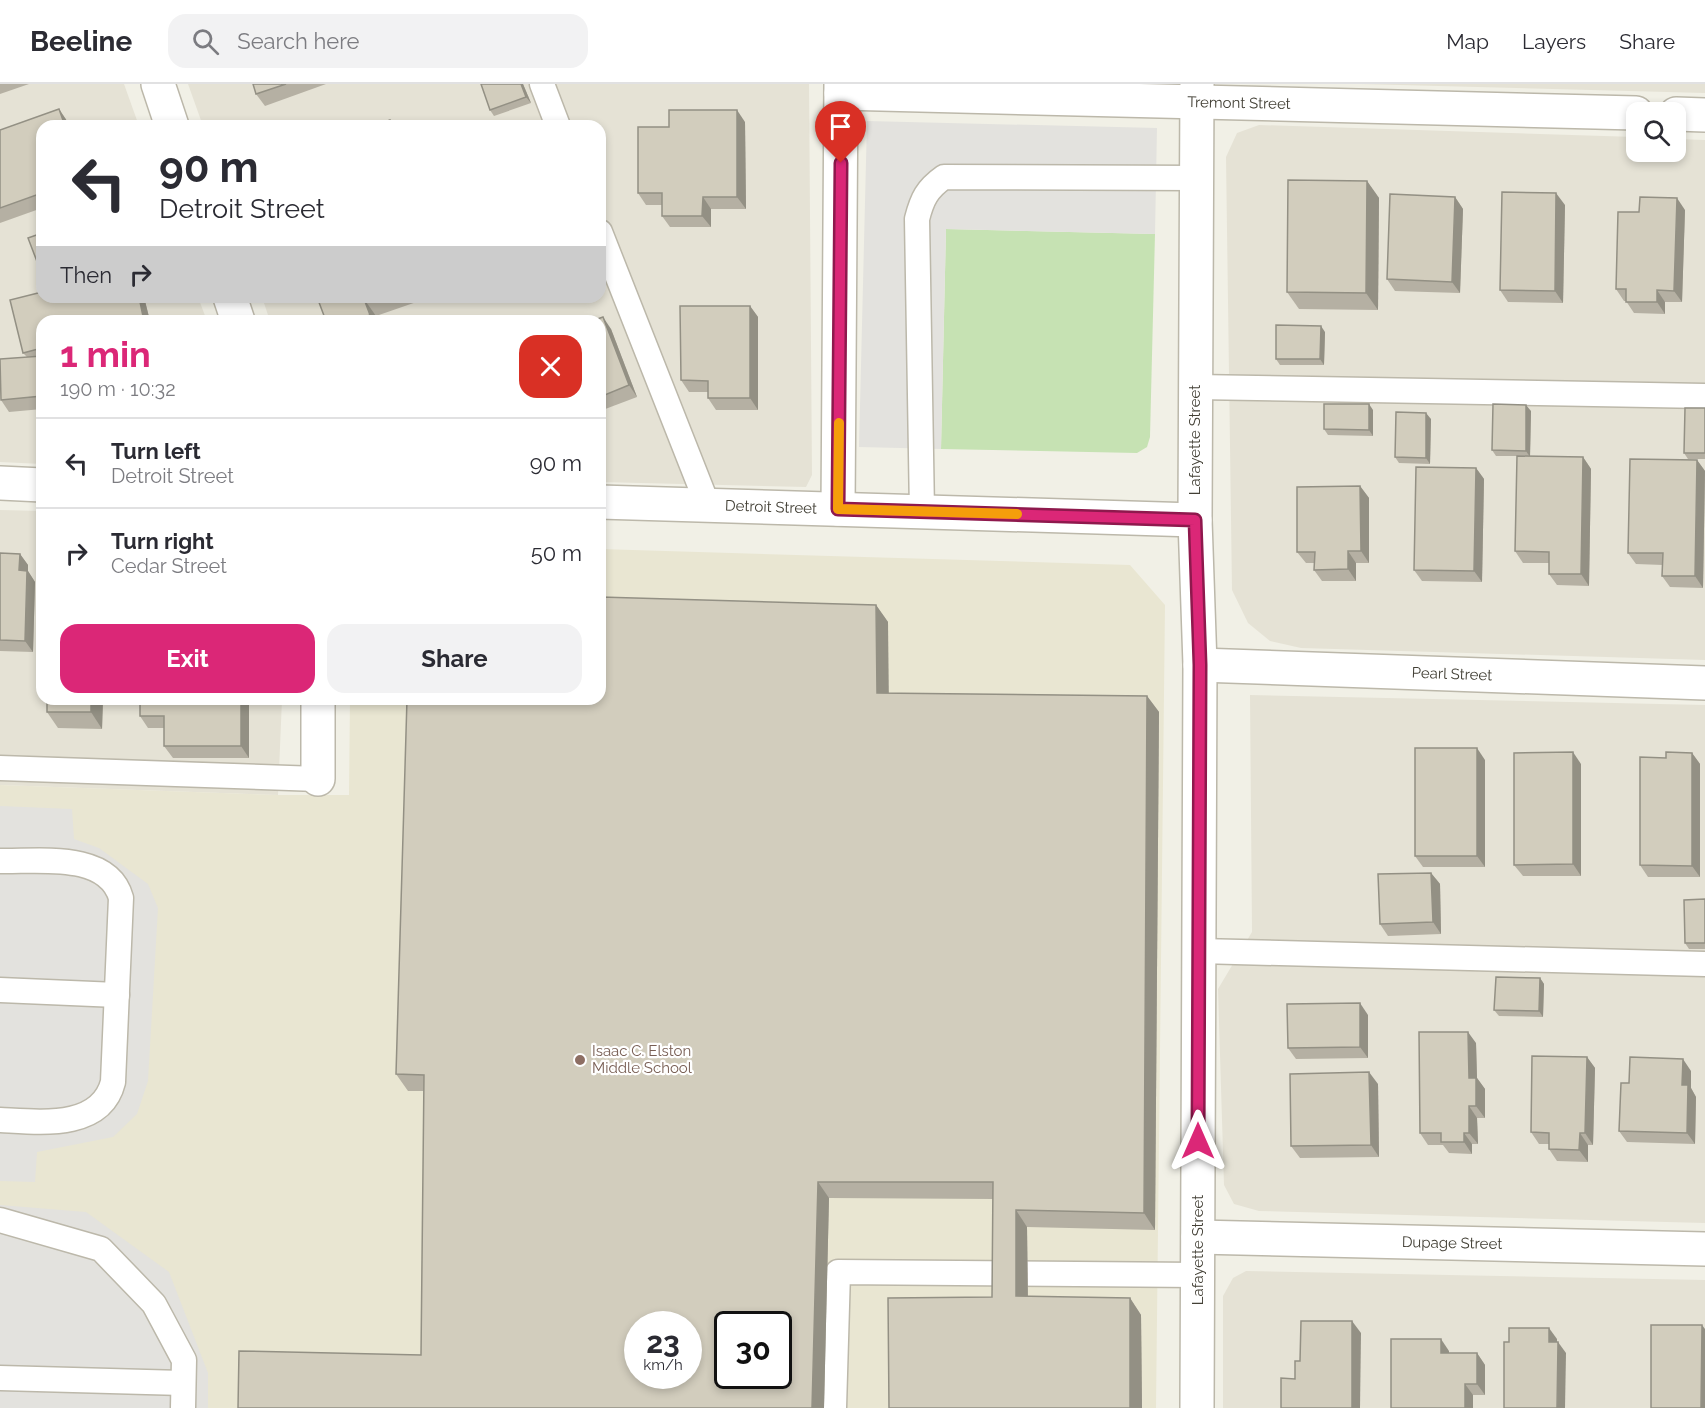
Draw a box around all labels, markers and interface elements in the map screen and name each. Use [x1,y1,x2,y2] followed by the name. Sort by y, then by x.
[168,14,588,68] search box
[30,25,132,58] text: Beeline
[189,25,222,58] icon: search
[237,28,359,54] text: Search here
[1446,29,1489,54] text: Map
[1522,29,1586,54] text: Layers
[1619,29,1675,54] text: Share
[1187,93,1291,113] street label: Tremont Street
[815,101,866,163] pin
[1626,102,1686,162] map controls
[1626,102,1686,162] button: search
[824,110,857,143] icon: arrive
[159,143,259,192] text: 90 m
[60,144,138,222] icon: left
[159,193,325,224] text: Detroit Street
[124,258,157,291] icon: right
[60,262,112,288] text: Then
[60,333,151,375] text: 1 min
[519,335,582,398] button: close
[60,377,176,401] text: 190 m · 10:32
[1186,385,1204,495] street label: Lafayette Street
[111,438,201,464] text: Turn left
[60,447,93,480] icon: left
[530,450,582,476] text: 90 m
[111,464,234,488] text: Detroit Street
[725,496,817,518] street label: Detroit Street
[111,528,214,554] text: Turn right
[60,537,93,570] icon: right
[531,540,582,566] text: 50 m
[111,554,227,578] text: Cedar Street
[60,624,315,693] button: Exit
[327,624,582,693] button: Share
[1411,664,1493,684] street label: Pearl Street
[592,1042,693,1077] place label: Isaac C. Elston Middle School
[573,1053,587,1067] marker: Isaac C. Elston Middle School
[1166,1109,1230,1173] position arrow
[1189,1195,1207,1305] street label: Lafayette Street
[1402,1233,1502,1253] street label: Dupage Street
[714,1311,792,1389] speed limit sign: 30
[646,1325,680,1360] text: 23
[643,1356,683,1374] text: km/h

